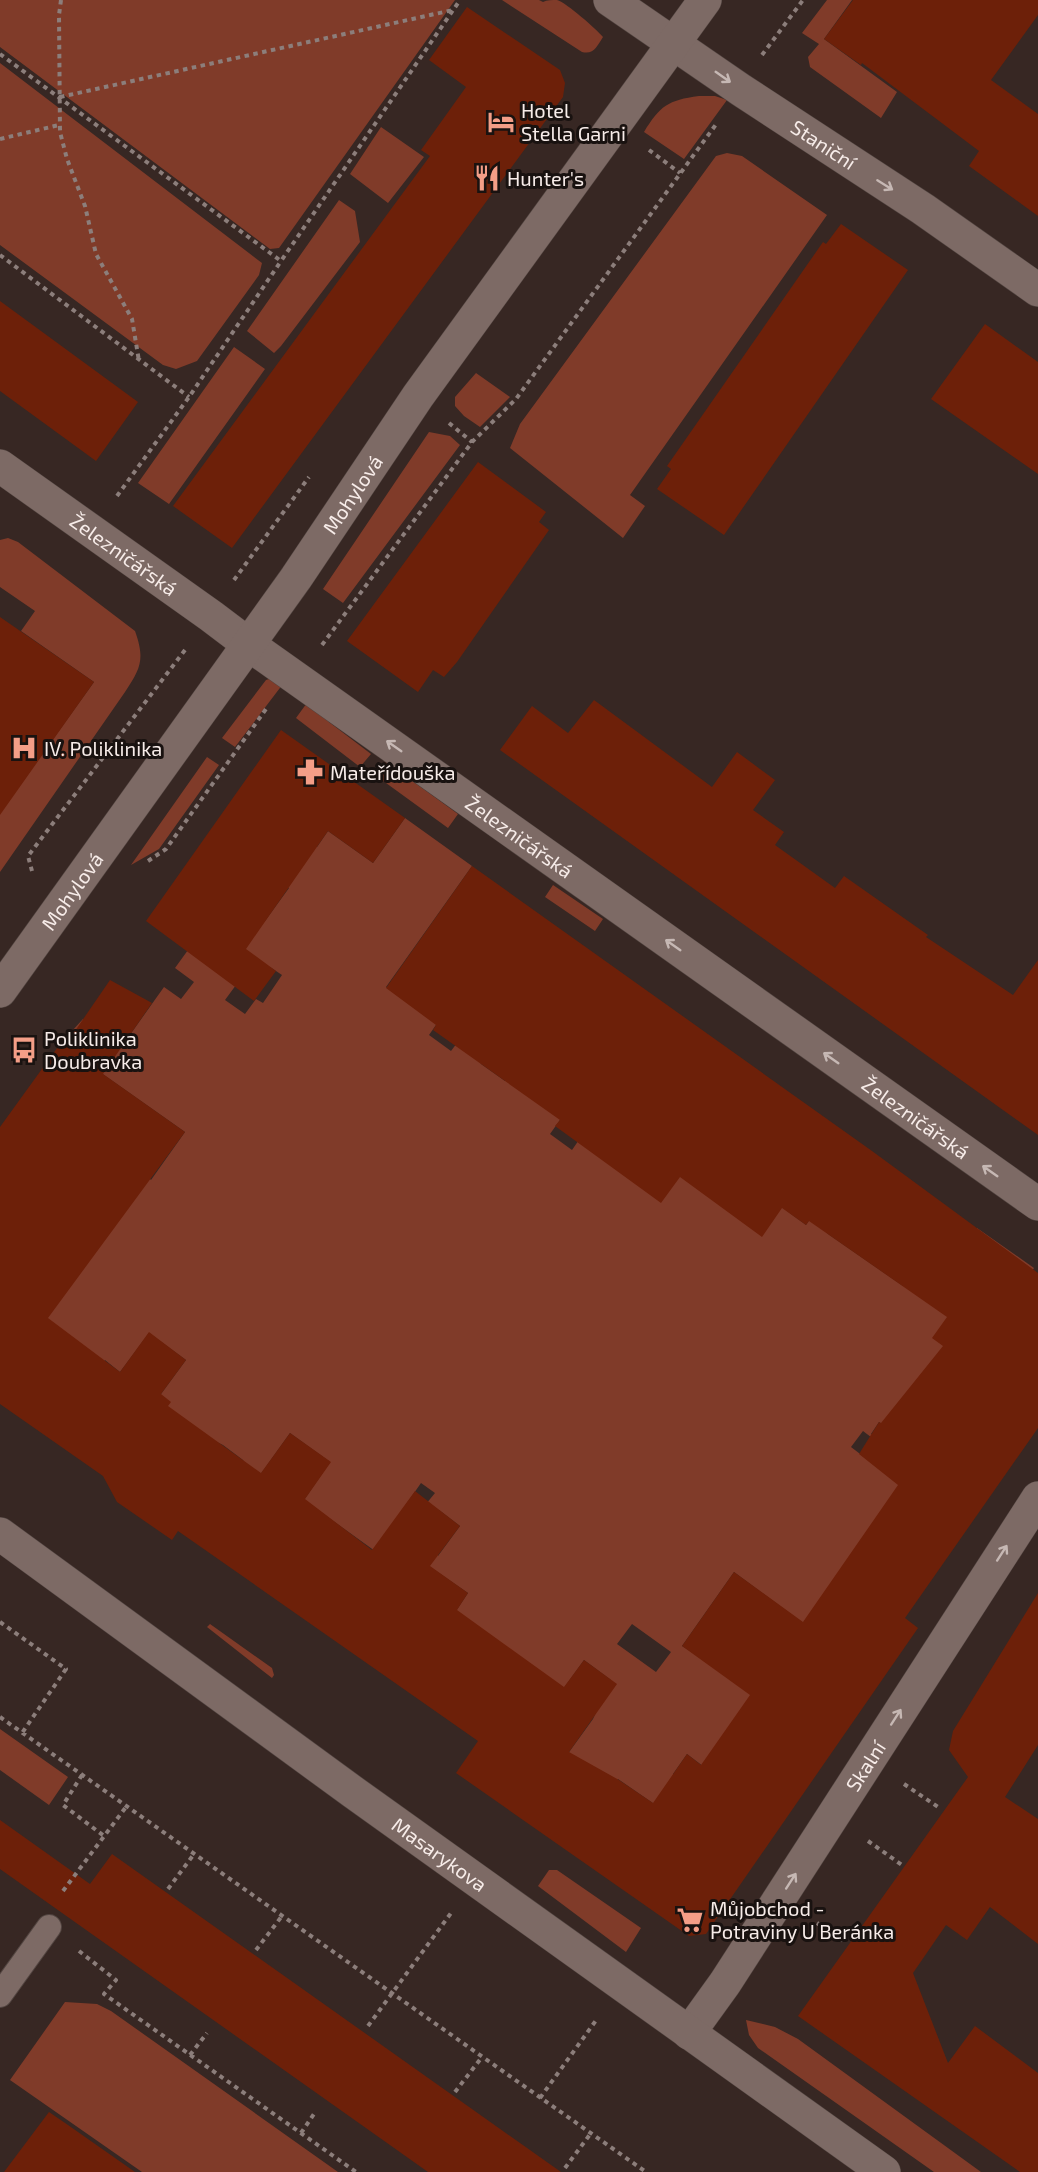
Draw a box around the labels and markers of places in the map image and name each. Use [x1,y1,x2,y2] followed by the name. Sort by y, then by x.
[521,98,626,145] place label: Hotel Stella Garni
[486,107,516,137] hotel icon: Hotel Stella Garni
[472,163,502,193] restaurant icon: Hunter's
[507,166,584,190] place label: Hunter's
[9,733,39,763] hospital icon: IV. Poliklinika
[44,736,162,760] place label: IV. Poliklinika
[295,757,325,787] pharmacy icon: Mateřídouška
[330,760,455,784] place label: Mateřídouška
[44,1026,142,1073] place label: Poliklinika Doubravka
[9,1035,39,1065] bus stop icon: Poliklinika Doubravka
[710,1896,894,1943] place label: Můjobchod - Potraviny U Beránka
[675,1905,705,1935] supermarket icon: Můjobchod - Potraviny U Beránka

